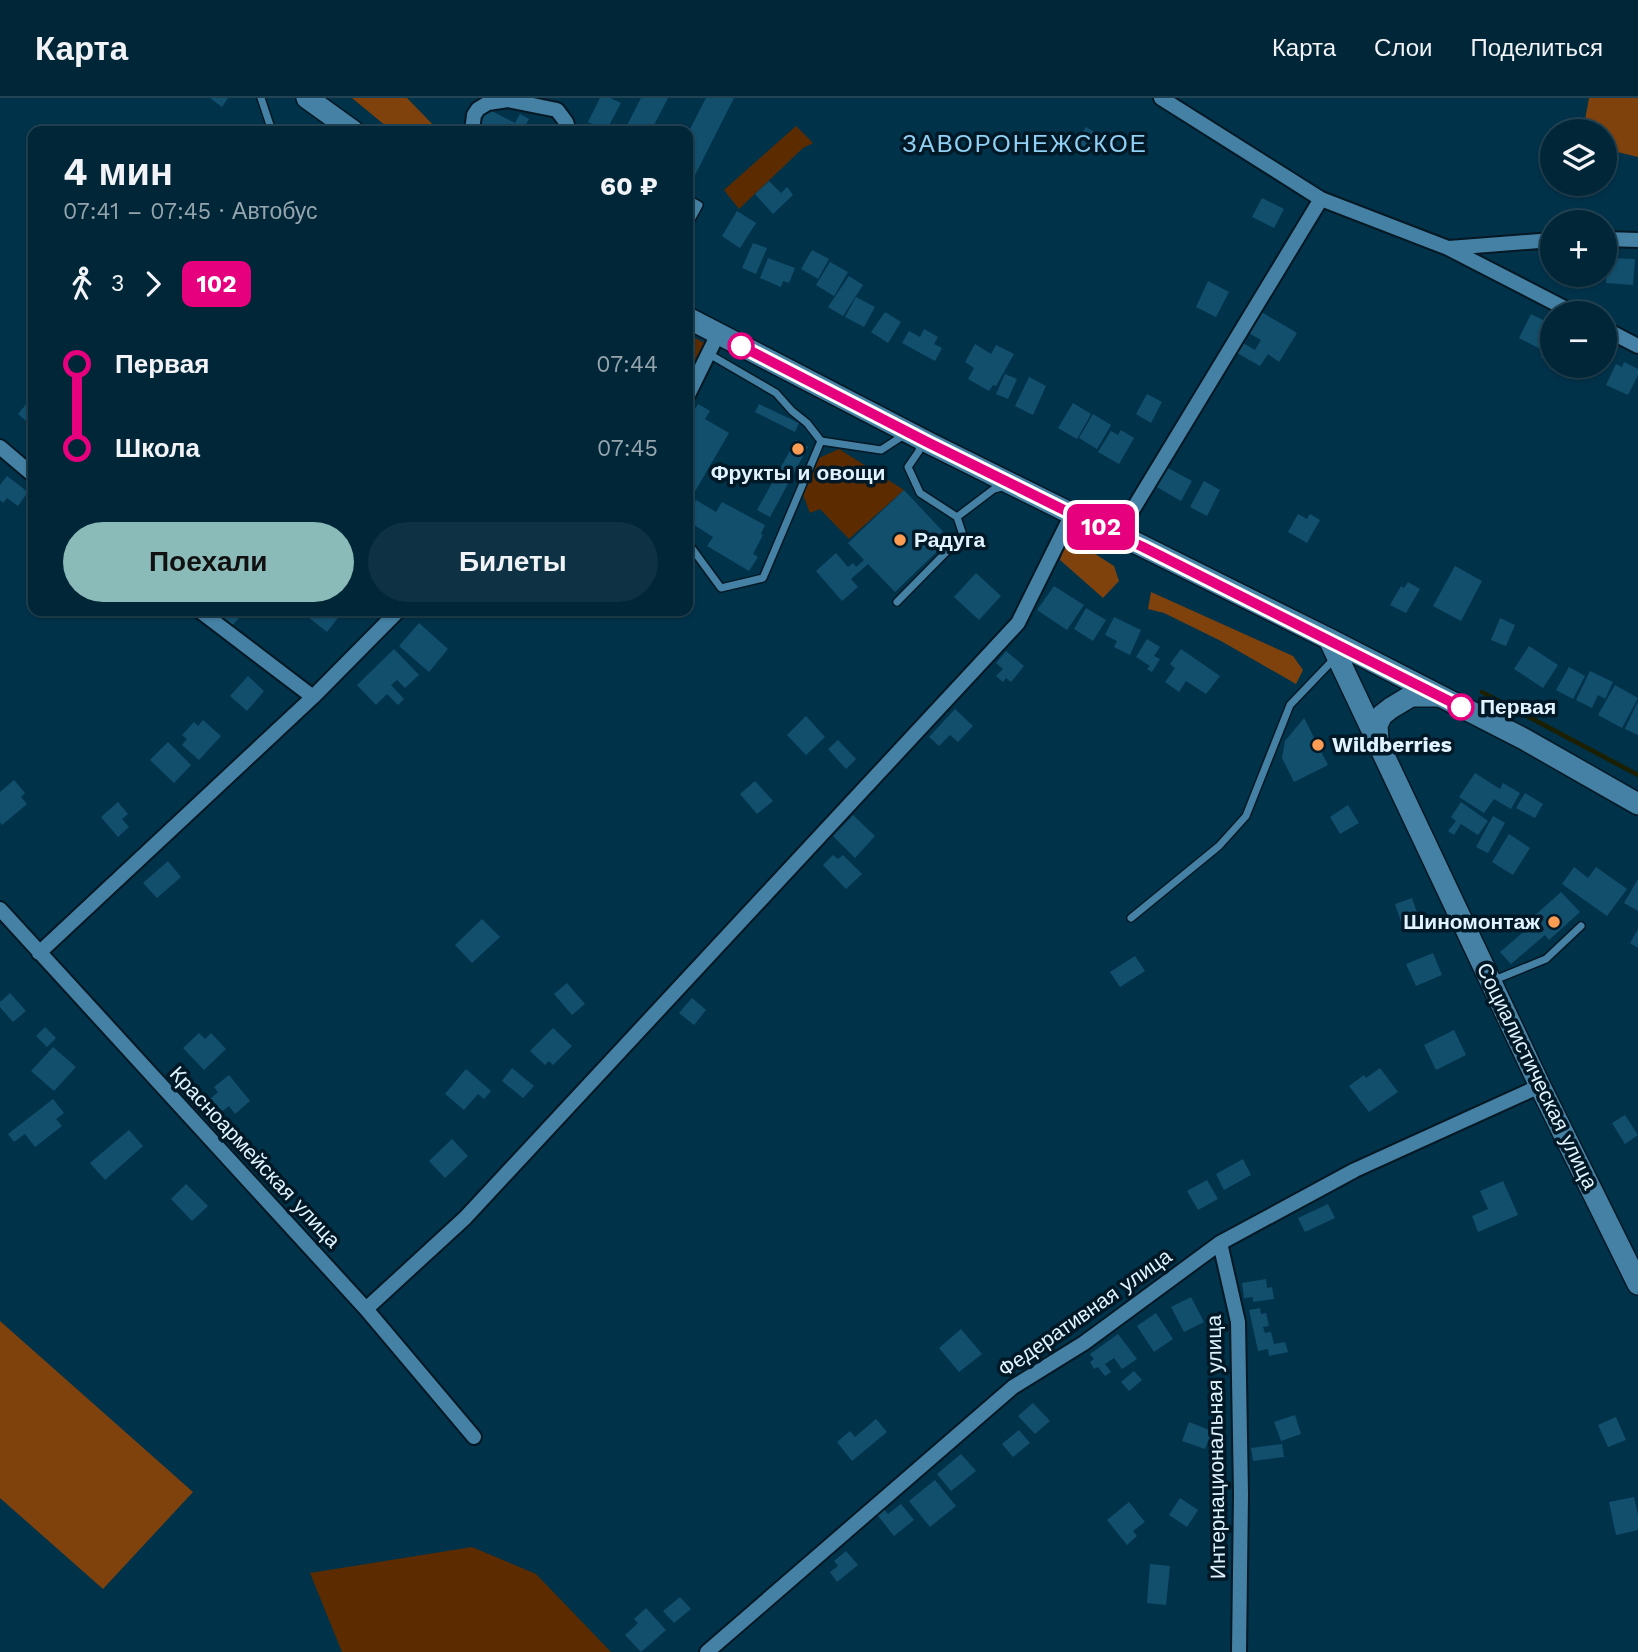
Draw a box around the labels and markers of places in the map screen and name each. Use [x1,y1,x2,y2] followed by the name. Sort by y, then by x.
[728,333,754,359] unlabelled marker
[790,441,806,457] marker: Фрукты и овощи
[711,460,885,485] place label: Фрукты и овощи
[914,527,985,552] place label: Радуга
[892,532,908,548] marker: Радуга
[1448,694,1474,720] marker: Первая
[1480,694,1556,719] place label: Первая
[1332,732,1452,757] place label: Wildberries
[1310,737,1326,753] marker: Wildberries
[1403,909,1541,934] place label: Шиномонтаж
[1546,914,1562,930] marker: Шиномонтаж

